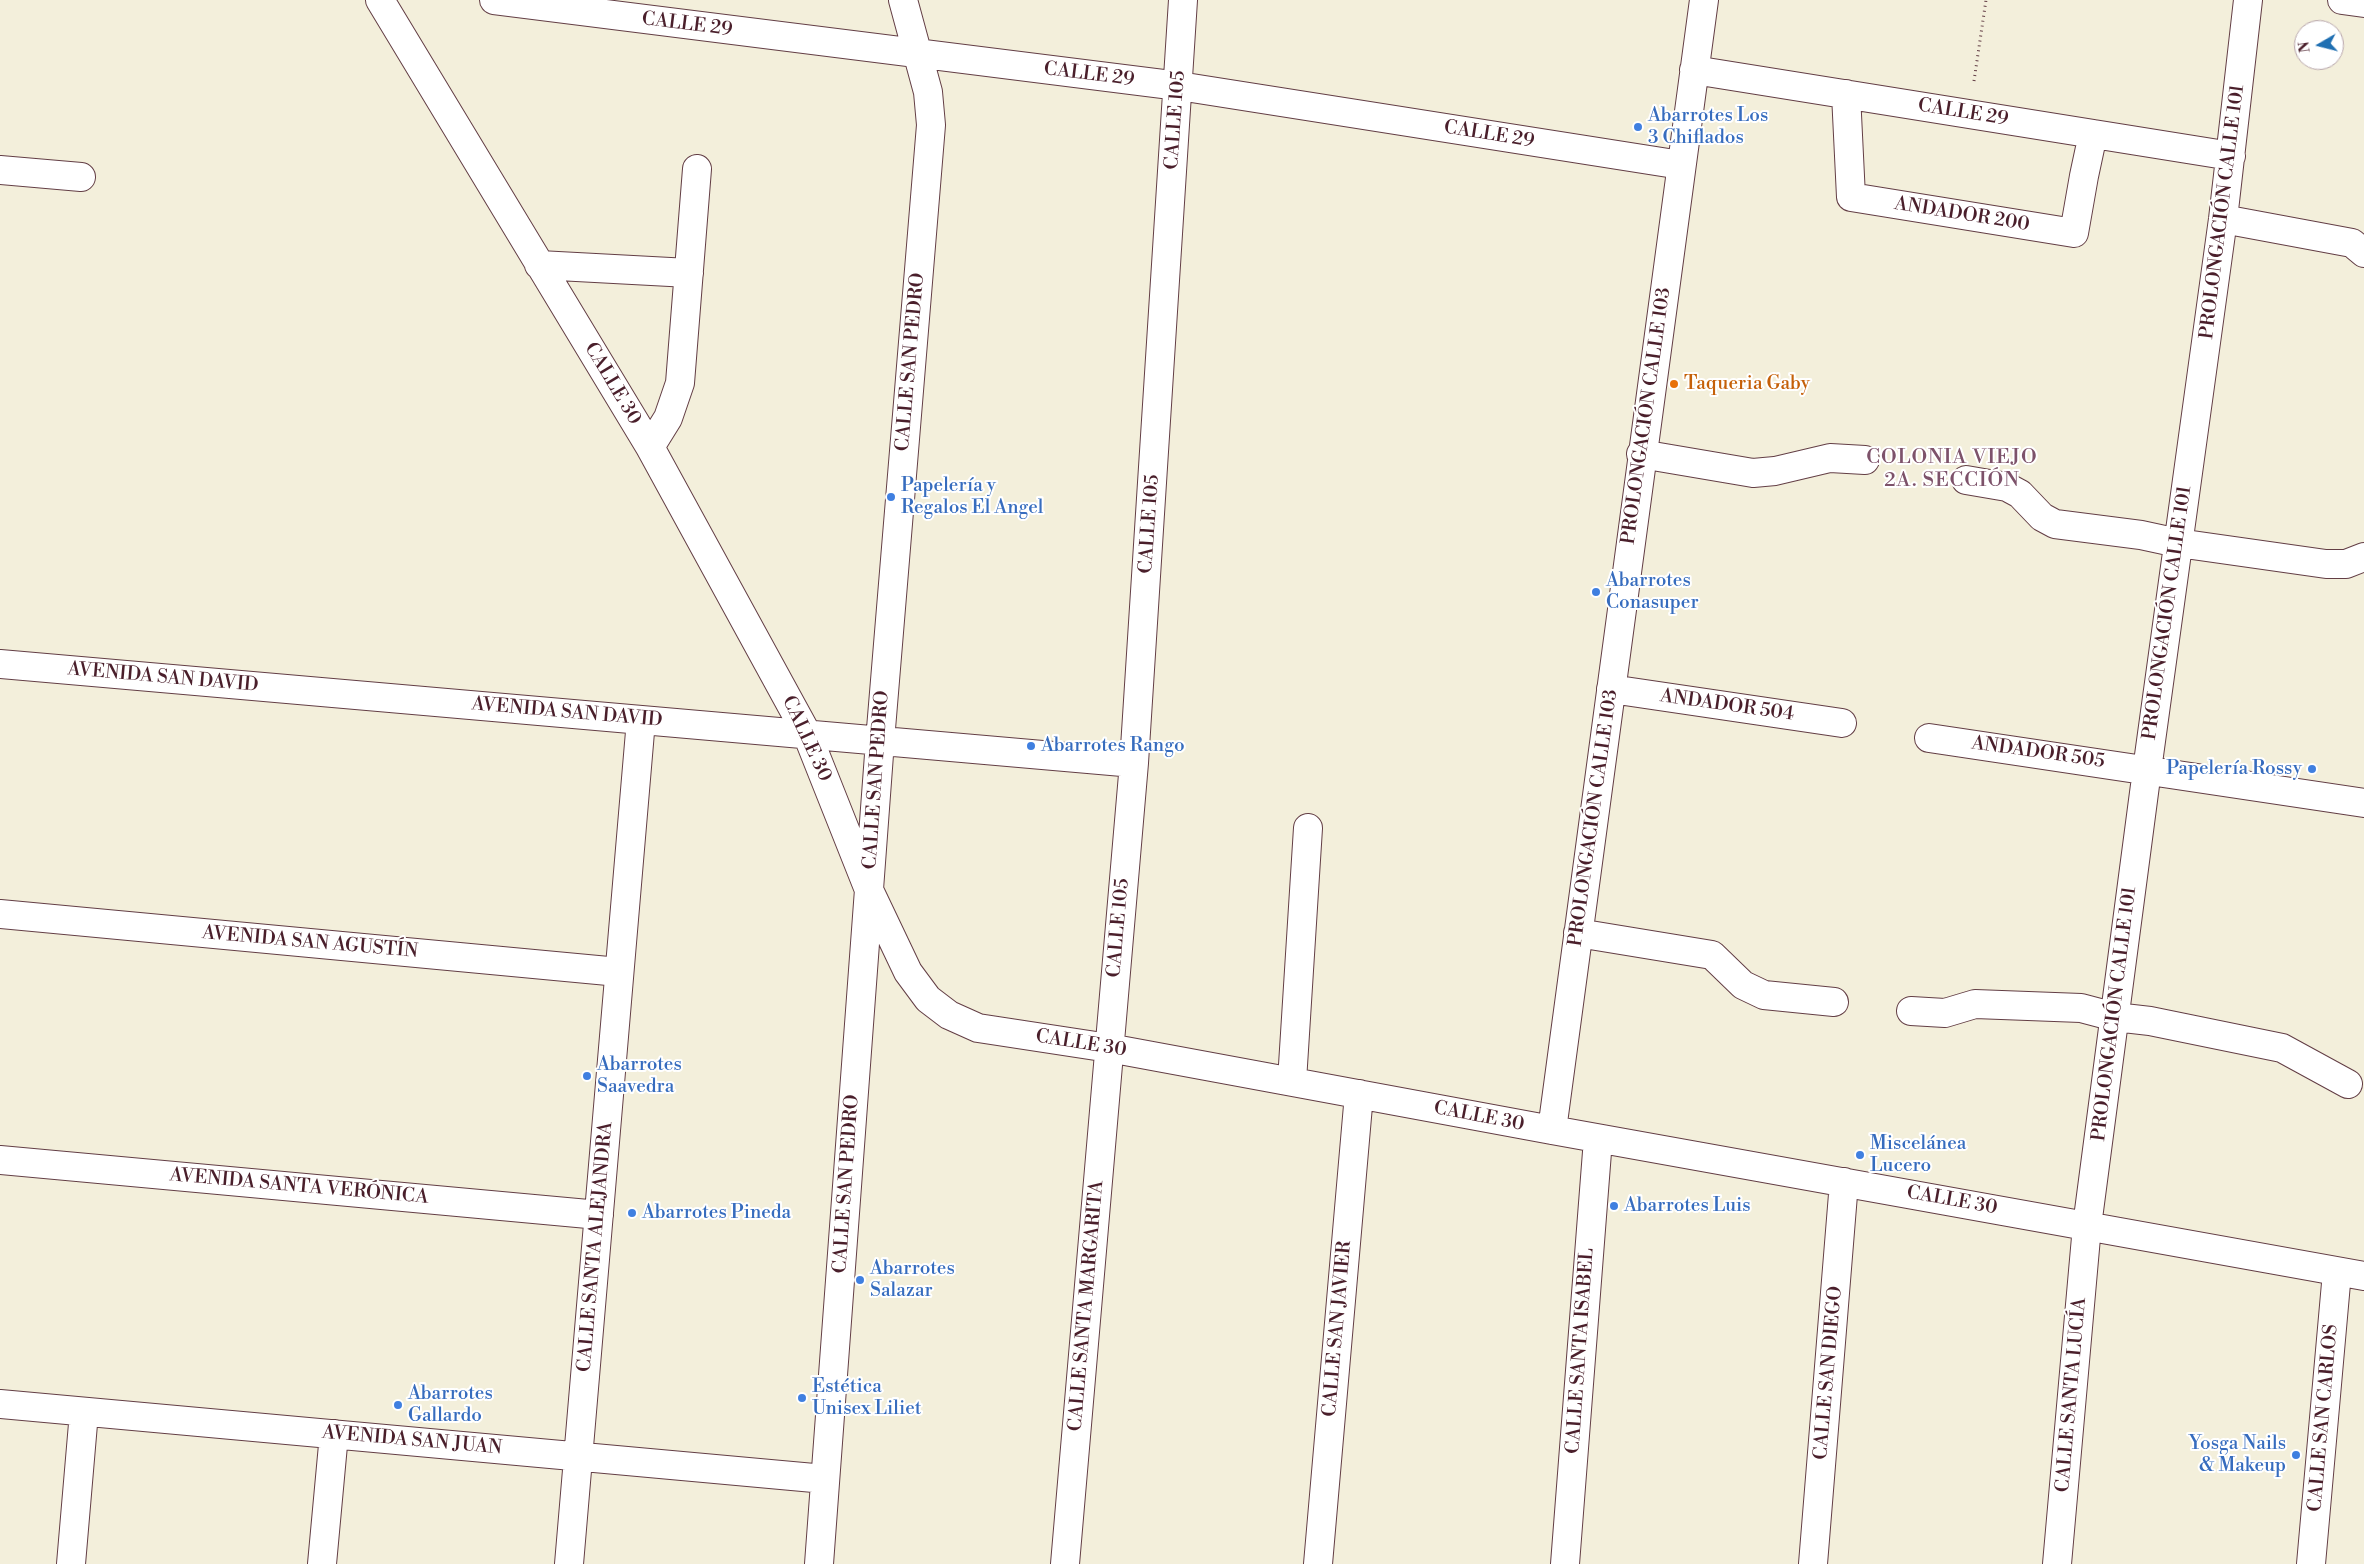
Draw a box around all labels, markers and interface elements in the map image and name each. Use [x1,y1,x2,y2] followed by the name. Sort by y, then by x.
[640,8,734,42] street label: CALLE 29
[2294,20,2344,70] north arrow
[2295,40,2315,54] text: N
[1042,58,1136,92] street label: CALLE 29
[1161,70,1191,170] street label: CALLE 105
[2196,83,2250,341] street label: PROLONGACIÓN CALLE 101
[1916,95,2010,131] street label: CALLE 29
[1648,105,1768,149] place label: Abarrotes Los 3 Chiflados
[1442,117,1536,153] street label: CALLE 29
[1632,121,1644,133] marker: Abarrotes Los 3 Chiflados
[1893,193,2031,237] street label: ANDADOR 200
[892,272,930,452] street label: CALLE SAN PEDRO
[1618,286,1676,546] street label: PROLONGACIÓN CALLE 103
[579,339,645,429] street label: CALLE 30
[1684,373,1810,395] place label: Taqueria Gaby
[1668,378,1680,390] marker: Taqueria Gaby
[1865,446,2039,493] district label: COLONIA VIEJO 2A. SECCIÓN
[1135,474,1165,574] street label: CALLE 105
[901,475,1043,519] place label: Papelería y Regalos El Angel
[2139,484,2197,742] street label: PROLONGACIÓN CALLE 101
[885,491,897,503] marker: Papelería y Regalos El Angel
[1606,570,1699,614] place label: Abarrotes Conasuper
[1590,586,1602,598] marker: Abarrotes Conasuper
[67,658,259,698] street label: AVENIDA SAN DAVID
[1659,685,1795,727] street label: ANDADOR 504
[1565,688,1623,948] street label: PROLONGACIÓN CALLE 103
[859,690,895,870] street label: CALLE SAN PEDRO
[471,693,663,733] street label: AVENIDA SAN DAVID
[776,693,836,785] street label: CALLE 30
[1970,732,2106,774] street label: ANDADOR 505
[1041,735,1185,757] place label: Abarrotes Rango
[1025,740,1037,752] marker: Abarrotes Rango
[2166,758,2302,780] place label: Papelería Rossy
[2306,763,2318,775] marker: Papelería Rossy
[1103,877,1135,979] street label: CALLE 105
[2088,885,2142,1143] street label: PROLONGACIÓN CALLE 101
[201,922,419,964] street label: AVENIDA SAN AGUSTÍN
[1034,1026,1128,1062] street label: CALLE 30
[597,1054,682,1098] place label: Abarrotes Saavedra
[581,1070,593,1082] marker: Abarrotes Saavedra
[829,1094,865,1274] street label: CALLE SAN PEDRO
[1432,1097,1526,1137] street label: CALLE 30
[574,1121,618,1373] street label: CALLE SANTA ALEJANDRA
[1870,1133,1966,1177] place label: Miscelánea Lucero
[1854,1149,1866,1161] marker: Miscelánea Lucero
[169,1164,429,1210] street label: AVENIDA SANTA VERÓNICA
[1065,1180,1109,1432] street label: CALLE SANTA MARGARITA
[1905,1182,1999,1220] street label: CALLE 30
[1624,1195,1751,1217] place label: Abarrotes Luis
[1608,1200,1620,1212] marker: Abarrotes Luis
[642,1202,791,1224] place label: Abarrotes Pineda
[626,1207,638,1219] marker: Abarrotes Pineda
[1319,1240,1357,1418] street label: CALLE SAN JAVIER
[1562,1247,1600,1455] street label: CALLE SANTA ISABEL
[870,1258,955,1302] place label: Abarrotes Salazar
[854,1274,866,1286] marker: Abarrotes Salazar
[1810,1285,1848,1461] street label: CALLE SAN DIEGO
[2052,1297,2092,1493] street label: CALLE SANTA LUCÍA
[2304,1323,2344,1513] street label: CALLE SAN CARLOS
[812,1376,922,1420] place label: Estética Unisex Liliet
[408,1383,493,1427] place label: Abarrotes Gallardo
[796,1392,808,1404] marker: Estética Unisex Liliet
[392,1399,404,1411] marker: Abarrotes Gallardo
[321,1422,503,1460] street label: AVENIDA SAN JUAN
[2189,1433,2286,1477] place label: Yosga Nails & Makeup
[2290,1449,2302,1461] marker: Yosga Nails & Makeup

